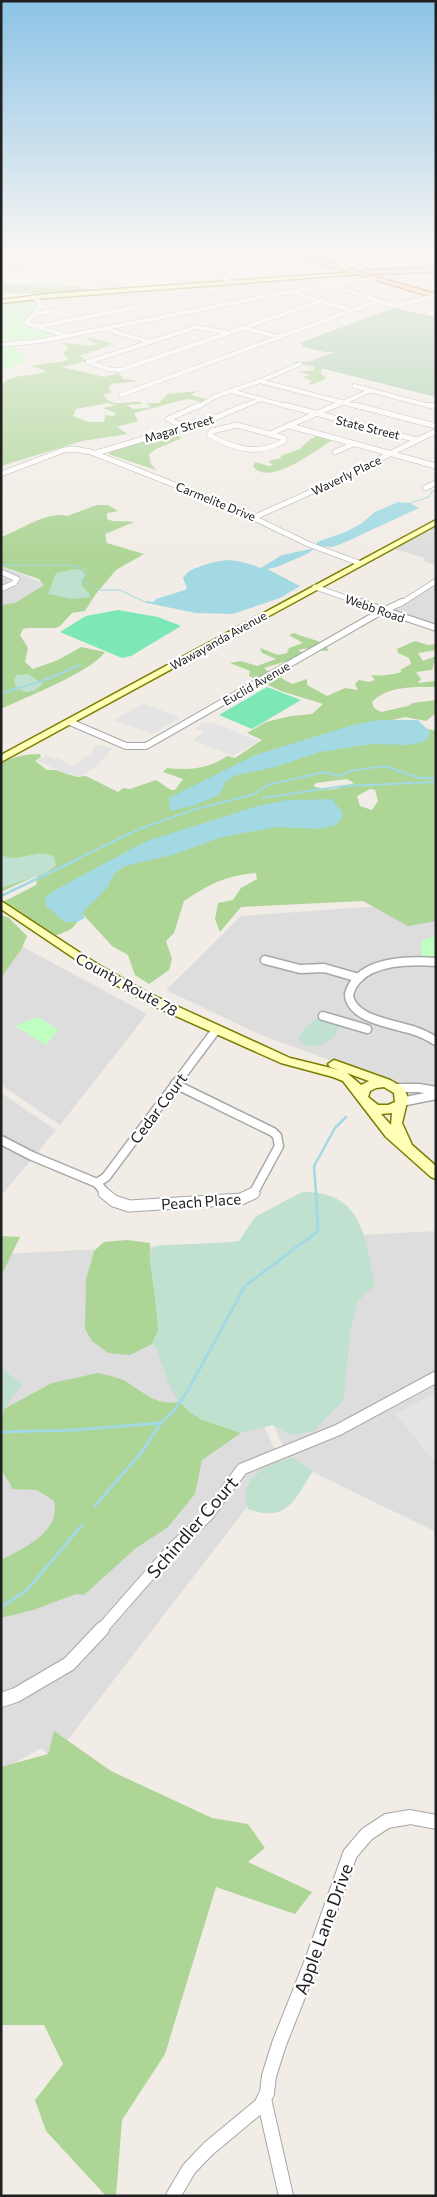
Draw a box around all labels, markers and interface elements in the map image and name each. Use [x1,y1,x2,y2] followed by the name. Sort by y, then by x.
[143,411,215,445] street label: Magar Street
[335,412,402,442] street label: State Street
[309,452,383,498] street label: Waverly Place
[174,479,258,523] street label: Carmelite Drive
[343,591,407,625] street label: Webb Road
[167,608,269,672] street label: Wawayanda Avenue
[220,658,292,708] street label: Euclid Avenue
[73,949,181,1019] street label: County Route 78
[126,1069,190,1147] street label: Cedar Court
[160,1189,242,1213] street label: Peach Place
[142,1472,242,1582] street label: Schindler Court
[289,1861,357,1997] street label: Apple Lane Drive

